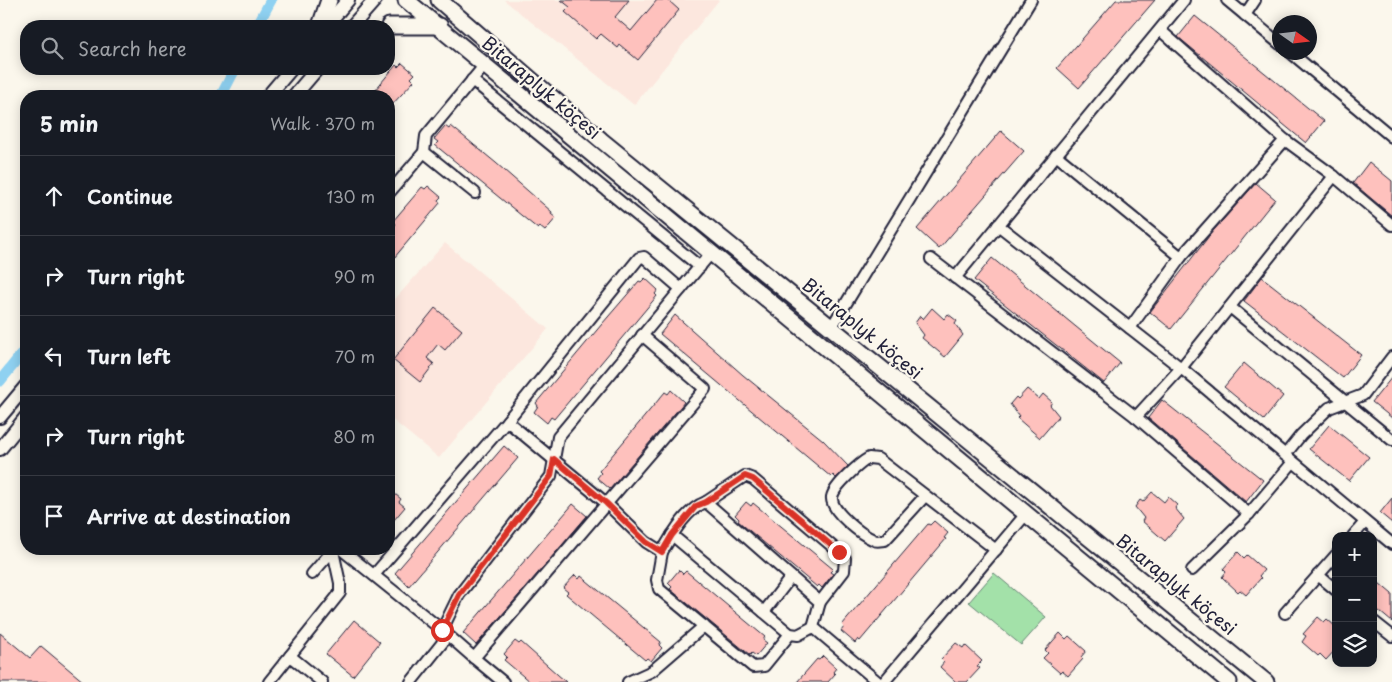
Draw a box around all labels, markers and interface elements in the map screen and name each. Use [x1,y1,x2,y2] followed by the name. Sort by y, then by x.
[1272,15,1317,60] north arrow
[20,20,395,75] search box
[477,29,607,145] street label: Bitaraplyk köçesi
[38,34,66,62] icon: search
[78,34,187,62] text: Search here
[40,107,98,139] text: 5 min
[270,111,375,135] text: Walk · 370 m
[40,182,68,210] icon: ahead
[87,182,173,210] text: Continue
[327,184,375,208] text: 130 m
[40,262,68,290] icon: right
[87,262,185,290] text: Turn right
[334,264,375,288] text: 90 m
[797,271,929,385] street label: Bitaraplyk köçesi
[40,342,68,370] icon: left
[87,342,171,370] text: Turn left
[335,344,375,368] text: 70 m
[40,422,68,450] icon: right
[87,422,185,450] text: Turn right
[333,424,375,448] text: 80 m
[40,502,68,530] icon: arrive
[87,502,291,530] text: Arrive at destination
[1111,527,1243,641] street label: Bitaraplyk köçesi
[1332,532,1377,667] map controls
[1332,532,1377,577] button: +
[828,541,851,564] route end
[1332,577,1377,622] button: −
[431,619,454,642] route start
[1332,622,1377,667] button: layers

